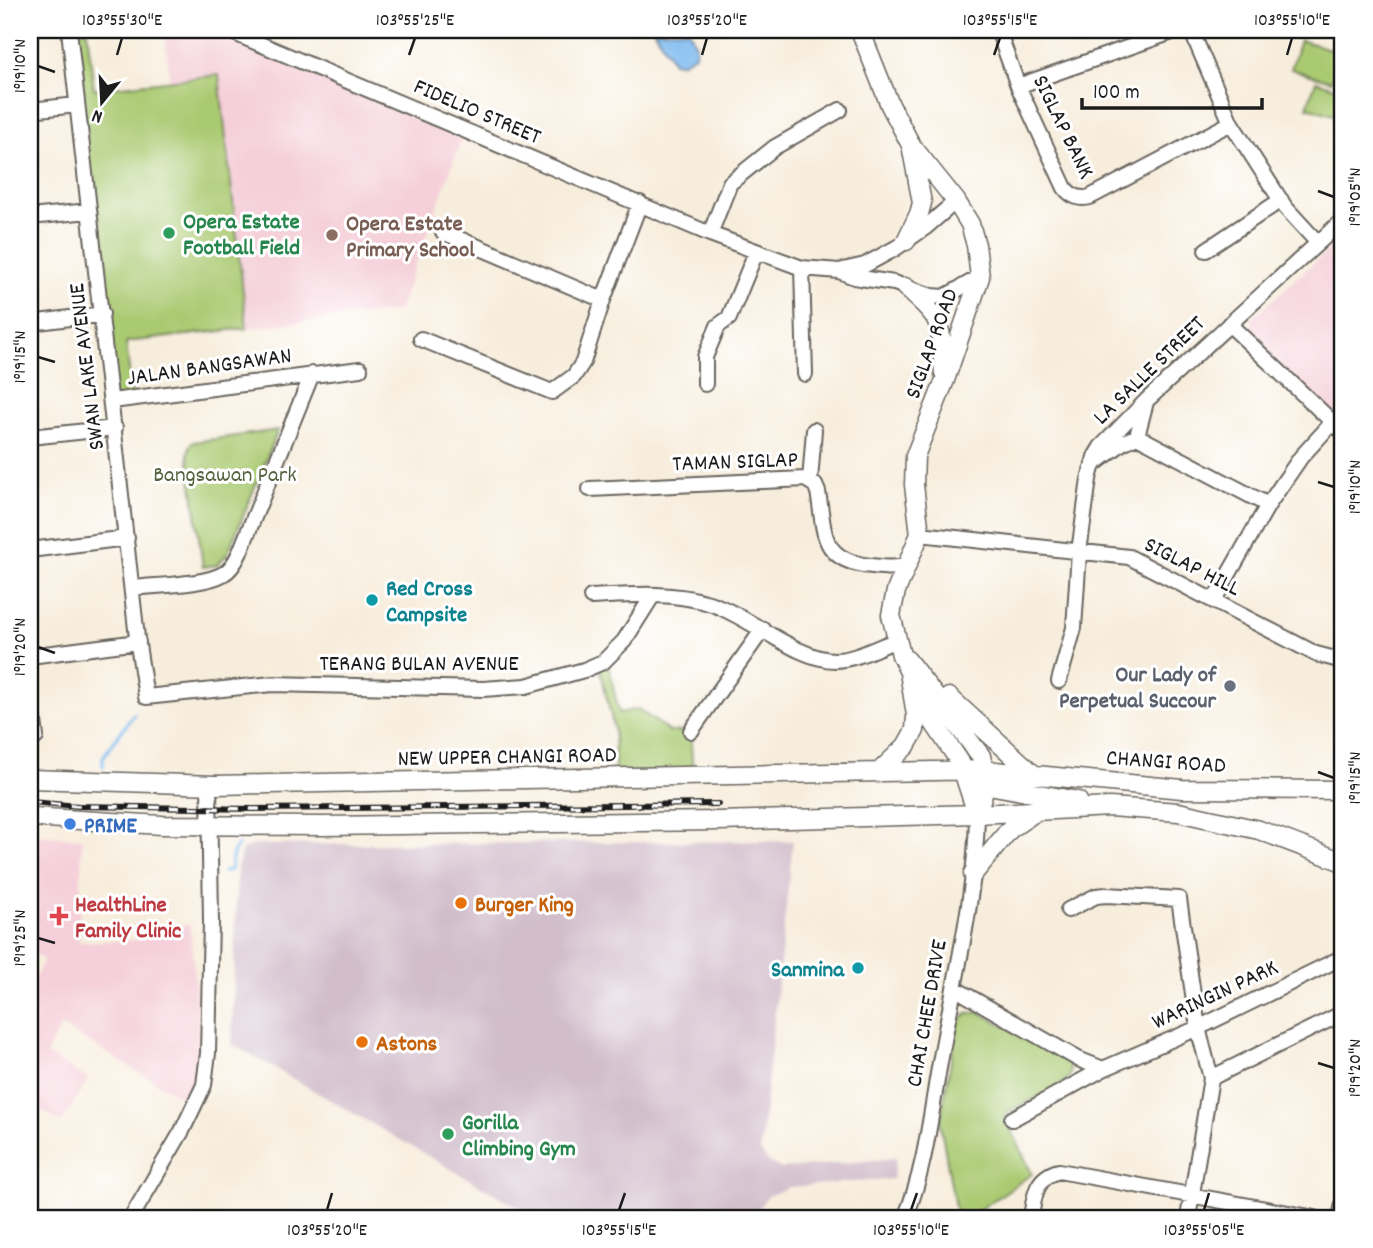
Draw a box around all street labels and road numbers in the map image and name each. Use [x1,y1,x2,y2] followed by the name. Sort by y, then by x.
[1022,70,1101,185] street label: SIGLAP BANK
[408,72,545,155] street label: FIDELIO STREET
[62,281,115,452] street label: SWAN LAKE AVENUE
[898,284,969,404] street label: SIGLAP ROAD
[1087,309,1214,434] street label: LA SALLE STREET
[125,341,294,396] street label: JALAN BANGSAWAN
[672,445,799,482] street label: TAMAN SIGLAP
[1137,530,1246,607] street label: SIGLAP HILL
[319,649,519,682] street label: TERANG BULAN AVENUE
[397,740,617,777] street label: NEW UPPER CHANGI ROAD
[1105,743,1227,784] street label: CHANGI ROAD
[899,937,958,1090] street label: CHAI CHEE DRIVE
[1147,953,1284,1040] street label: WARINGIN PARK

